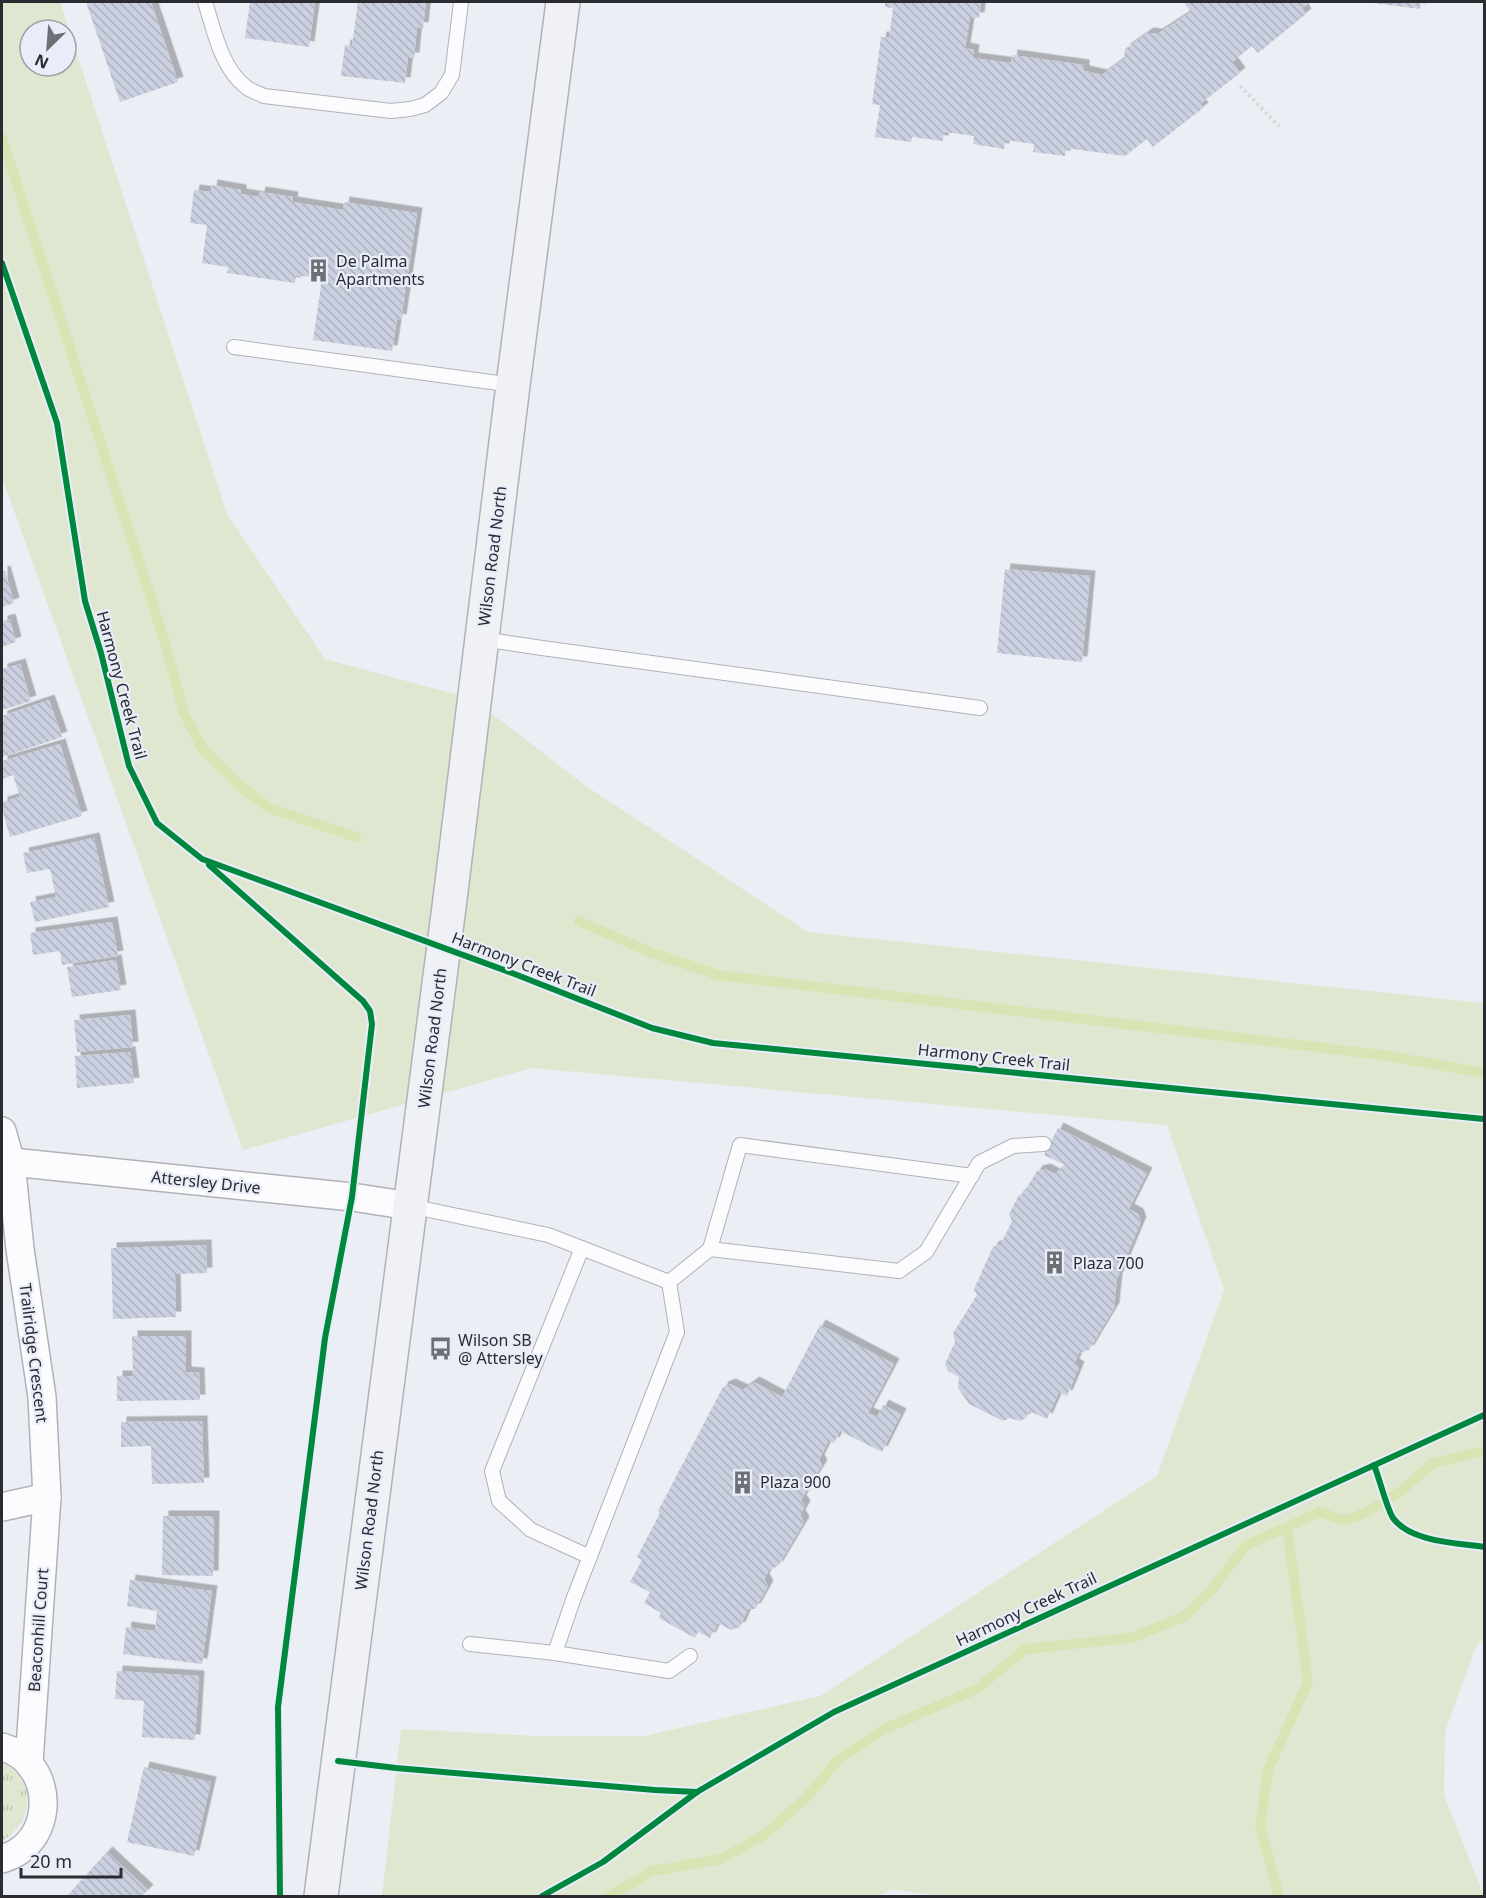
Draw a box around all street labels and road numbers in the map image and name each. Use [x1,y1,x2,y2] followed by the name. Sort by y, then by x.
[472,485,512,627] street label: Wilson Road North
[92,608,152,762] street label: Harmony Creek Trail
[449,926,599,1002] street label: Harmony Creek Trail
[412,967,452,1109] street label: Wilson Road North
[917,1038,1071,1076] street label: Harmony Creek Trail
[150,1165,262,1199] street label: Attersley Drive
[15,1282,54,1424] street label: Trailridge Crescent
[349,1449,389,1591] street label: Wilson Road North
[23,1567,53,1693] street label: Beaconhill Court
[952,1567,1100,1651] street label: Harmony Creek Trail

